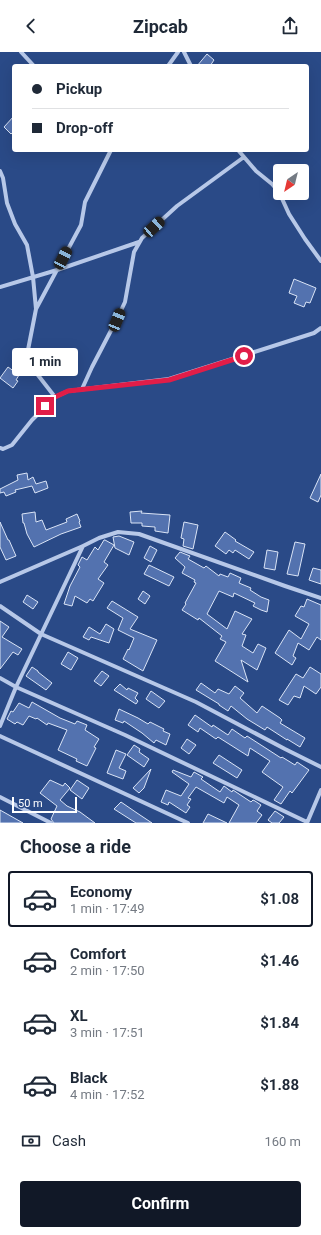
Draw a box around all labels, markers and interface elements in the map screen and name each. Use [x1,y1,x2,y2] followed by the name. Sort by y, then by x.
[20,15,42,37] icon: back
[279,15,301,37] icon: share
[133,16,188,37] text: Zipcab
[56,80,102,98] text: Pickup
[56,119,113,137] text: Drop-off
[273,164,309,200] north arrow
[273,164,309,200] map controls
[141,215,167,239] car
[52,245,74,271] car
[107,307,127,333] car
[235,347,253,365] route start
[12,348,78,376] callout: 1 min
[29,354,61,369] text: 1 min
[36,397,54,415] route end
[12,795,77,814] scale bar
[18,797,43,810] text: 50 m
[20,836,131,857] text: Choose a ride
[22,881,58,917] icon: car
[70,883,132,901] text: Economy
[260,890,299,908] text: $1.08
[70,901,145,916] text: 1 min · 17:49
[22,943,58,979] icon: car
[70,945,126,963] text: Comfort
[260,952,299,970] text: $1.46
[70,963,145,978] text: 2 min · 17:50
[22,1005,58,1041] icon: car
[70,1007,88,1025] text: XL
[260,1014,299,1032] text: $1.84
[70,1025,145,1040] text: 3 min · 17:51
[22,1067,58,1103] icon: car
[70,1069,107,1087] text: Black
[260,1076,299,1094] text: $1.88
[70,1087,145,1102] text: 4 min · 17:52
[20,1130,42,1152] icon: cash
[52,1132,86,1150] text: Cash
[264,1134,301,1149] text: 160 m
[20,1181,301,1227] button: Confirm

